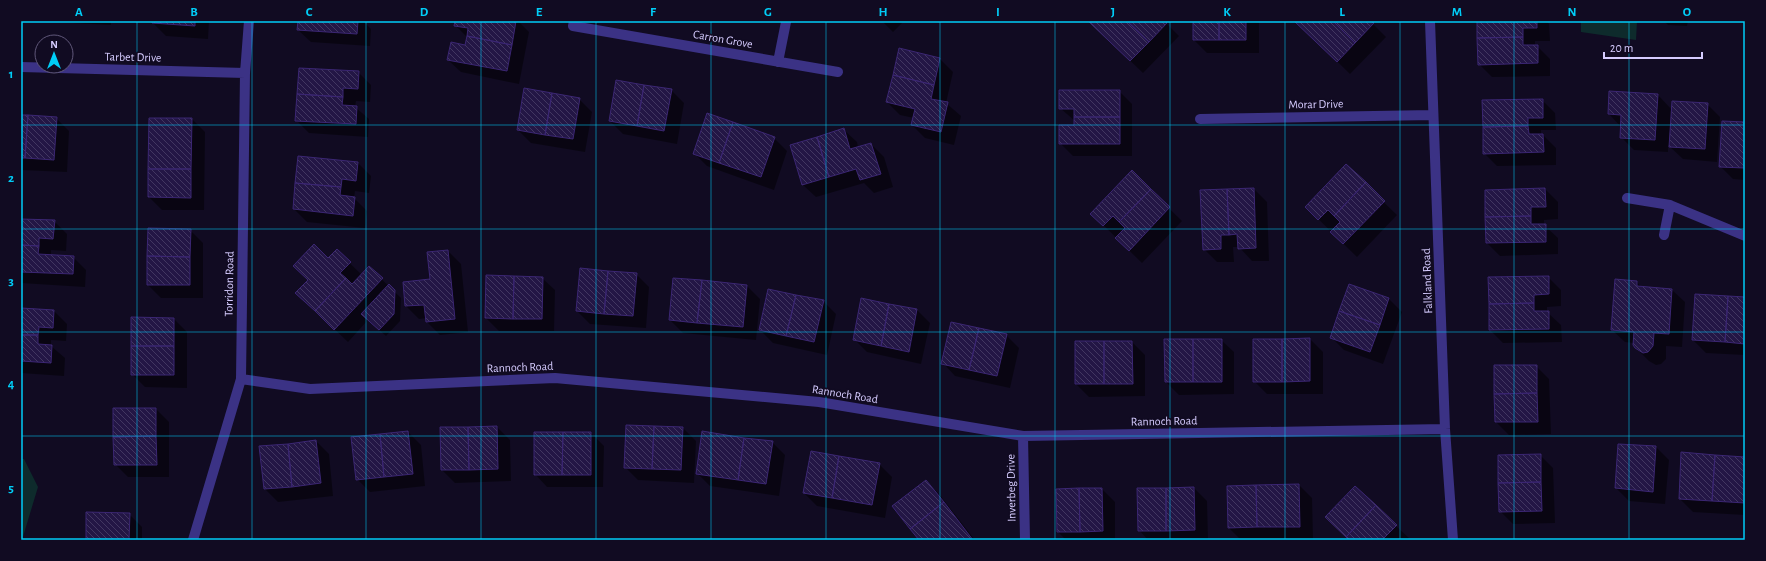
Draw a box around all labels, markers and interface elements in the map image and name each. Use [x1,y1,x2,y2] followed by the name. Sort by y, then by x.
[75,6,83,19] text: A
[190,6,198,19] text: B
[306,6,313,19] text: C
[420,6,429,19] text: D
[536,6,543,19] text: E
[650,6,657,19] text: F
[764,6,772,19] text: G
[878,6,888,19] text: H
[996,6,1000,19] text: I
[1111,6,1115,19] text: J
[1223,6,1231,19] text: K
[1339,6,1345,19] text: L
[1452,6,1462,19] text: M
[1567,6,1577,19] text: N
[1683,6,1692,19] text: O
[692,28,754,50] street label: Carron Grove
[34,34,74,74] north arrow
[1604,34,1702,60] scale bar
[50,39,58,50] text: N
[1610,42,1633,54] text: 20 m
[104,51,162,63] street label: Tarbet Drive
[9,68,13,81] text: 1
[1288,98,1344,110] street label: Morar Drive
[8,172,14,185] text: 2
[1420,248,1434,314] street label: Falkland Road
[222,251,236,317] street label: Torridon Road
[8,275,14,288] text: 3
[486,360,554,374] street label: Rannoch Road
[8,378,15,391] text: 4
[811,383,879,405] street label: Rannoch Road
[1131,414,1197,428] street label: Rannoch Road
[1004,454,1018,522] street label: Inverbeg Drive
[8,482,14,495] text: 5

